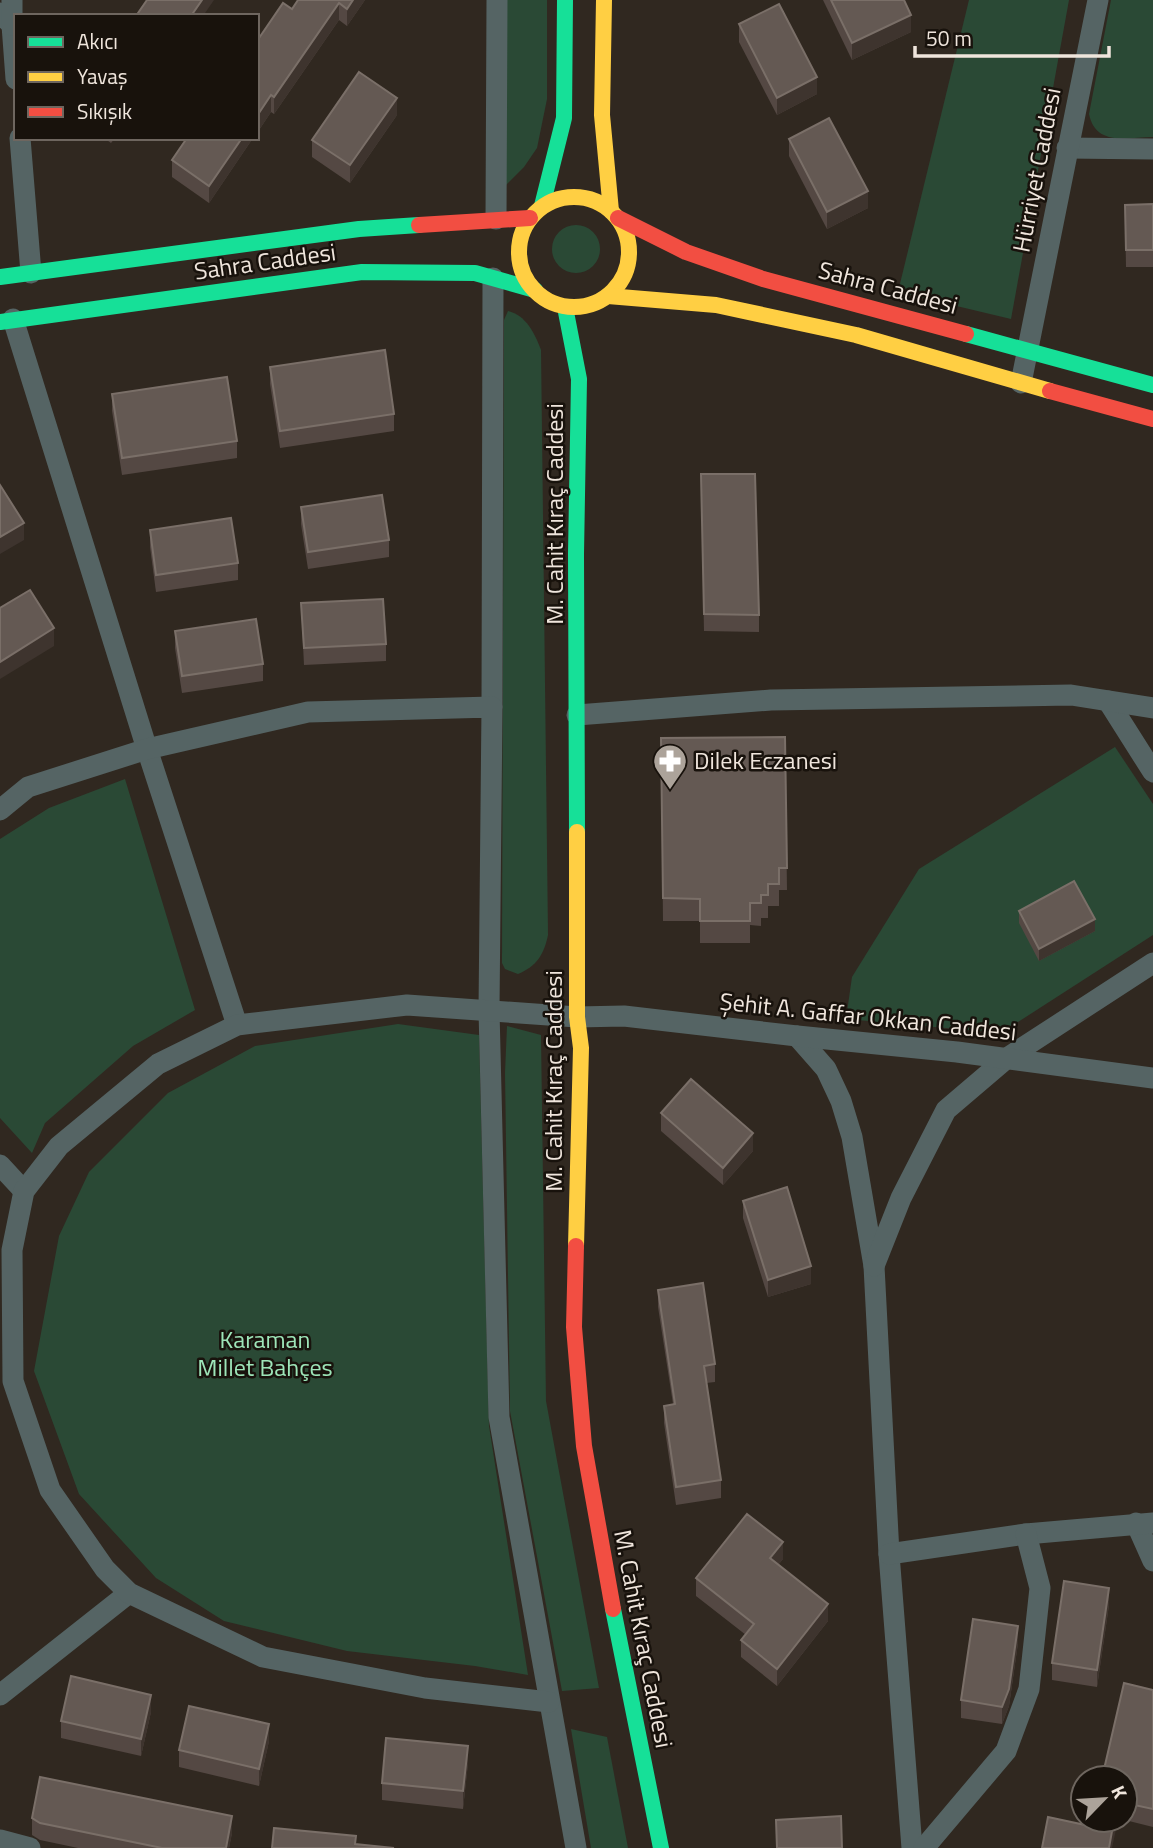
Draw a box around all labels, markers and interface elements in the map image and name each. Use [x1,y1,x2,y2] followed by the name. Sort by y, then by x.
[14,14,259,140] legend
[915,14,1109,58] scale bar
[926,22,972,54] text: 50 m
[77,25,118,57] text: Akıcı
[77,60,128,92] text: Yavaş
[1002,84,1070,255] street label: Hürriyet Caddesi
[77,95,132,127] text: Sıkışık
[192,233,338,289] street label: Sahra Caddesi
[815,251,962,323] street label: Sahra Caddesi
[536,403,572,625] street label: M. Cahit Kıraç Caddesi
[651,742,689,791] pharmacy icon: Dilek Eczanesi
[694,742,837,778] place label: Dilek Eczanesi
[535,970,571,1192] street label: M. Cahit Kıraç Caddesi
[718,983,1018,1049] street label: Şehit A. Gaffar Okkan Caddesi
[197,1321,333,1385] park label: Karaman Millet Bahçes
[605,1527,683,1751] street label: M. Cahit Kıraç Caddesi
[1069,1764,1139,1834] north arrow
[1104,1780,1135,1803] text: K

